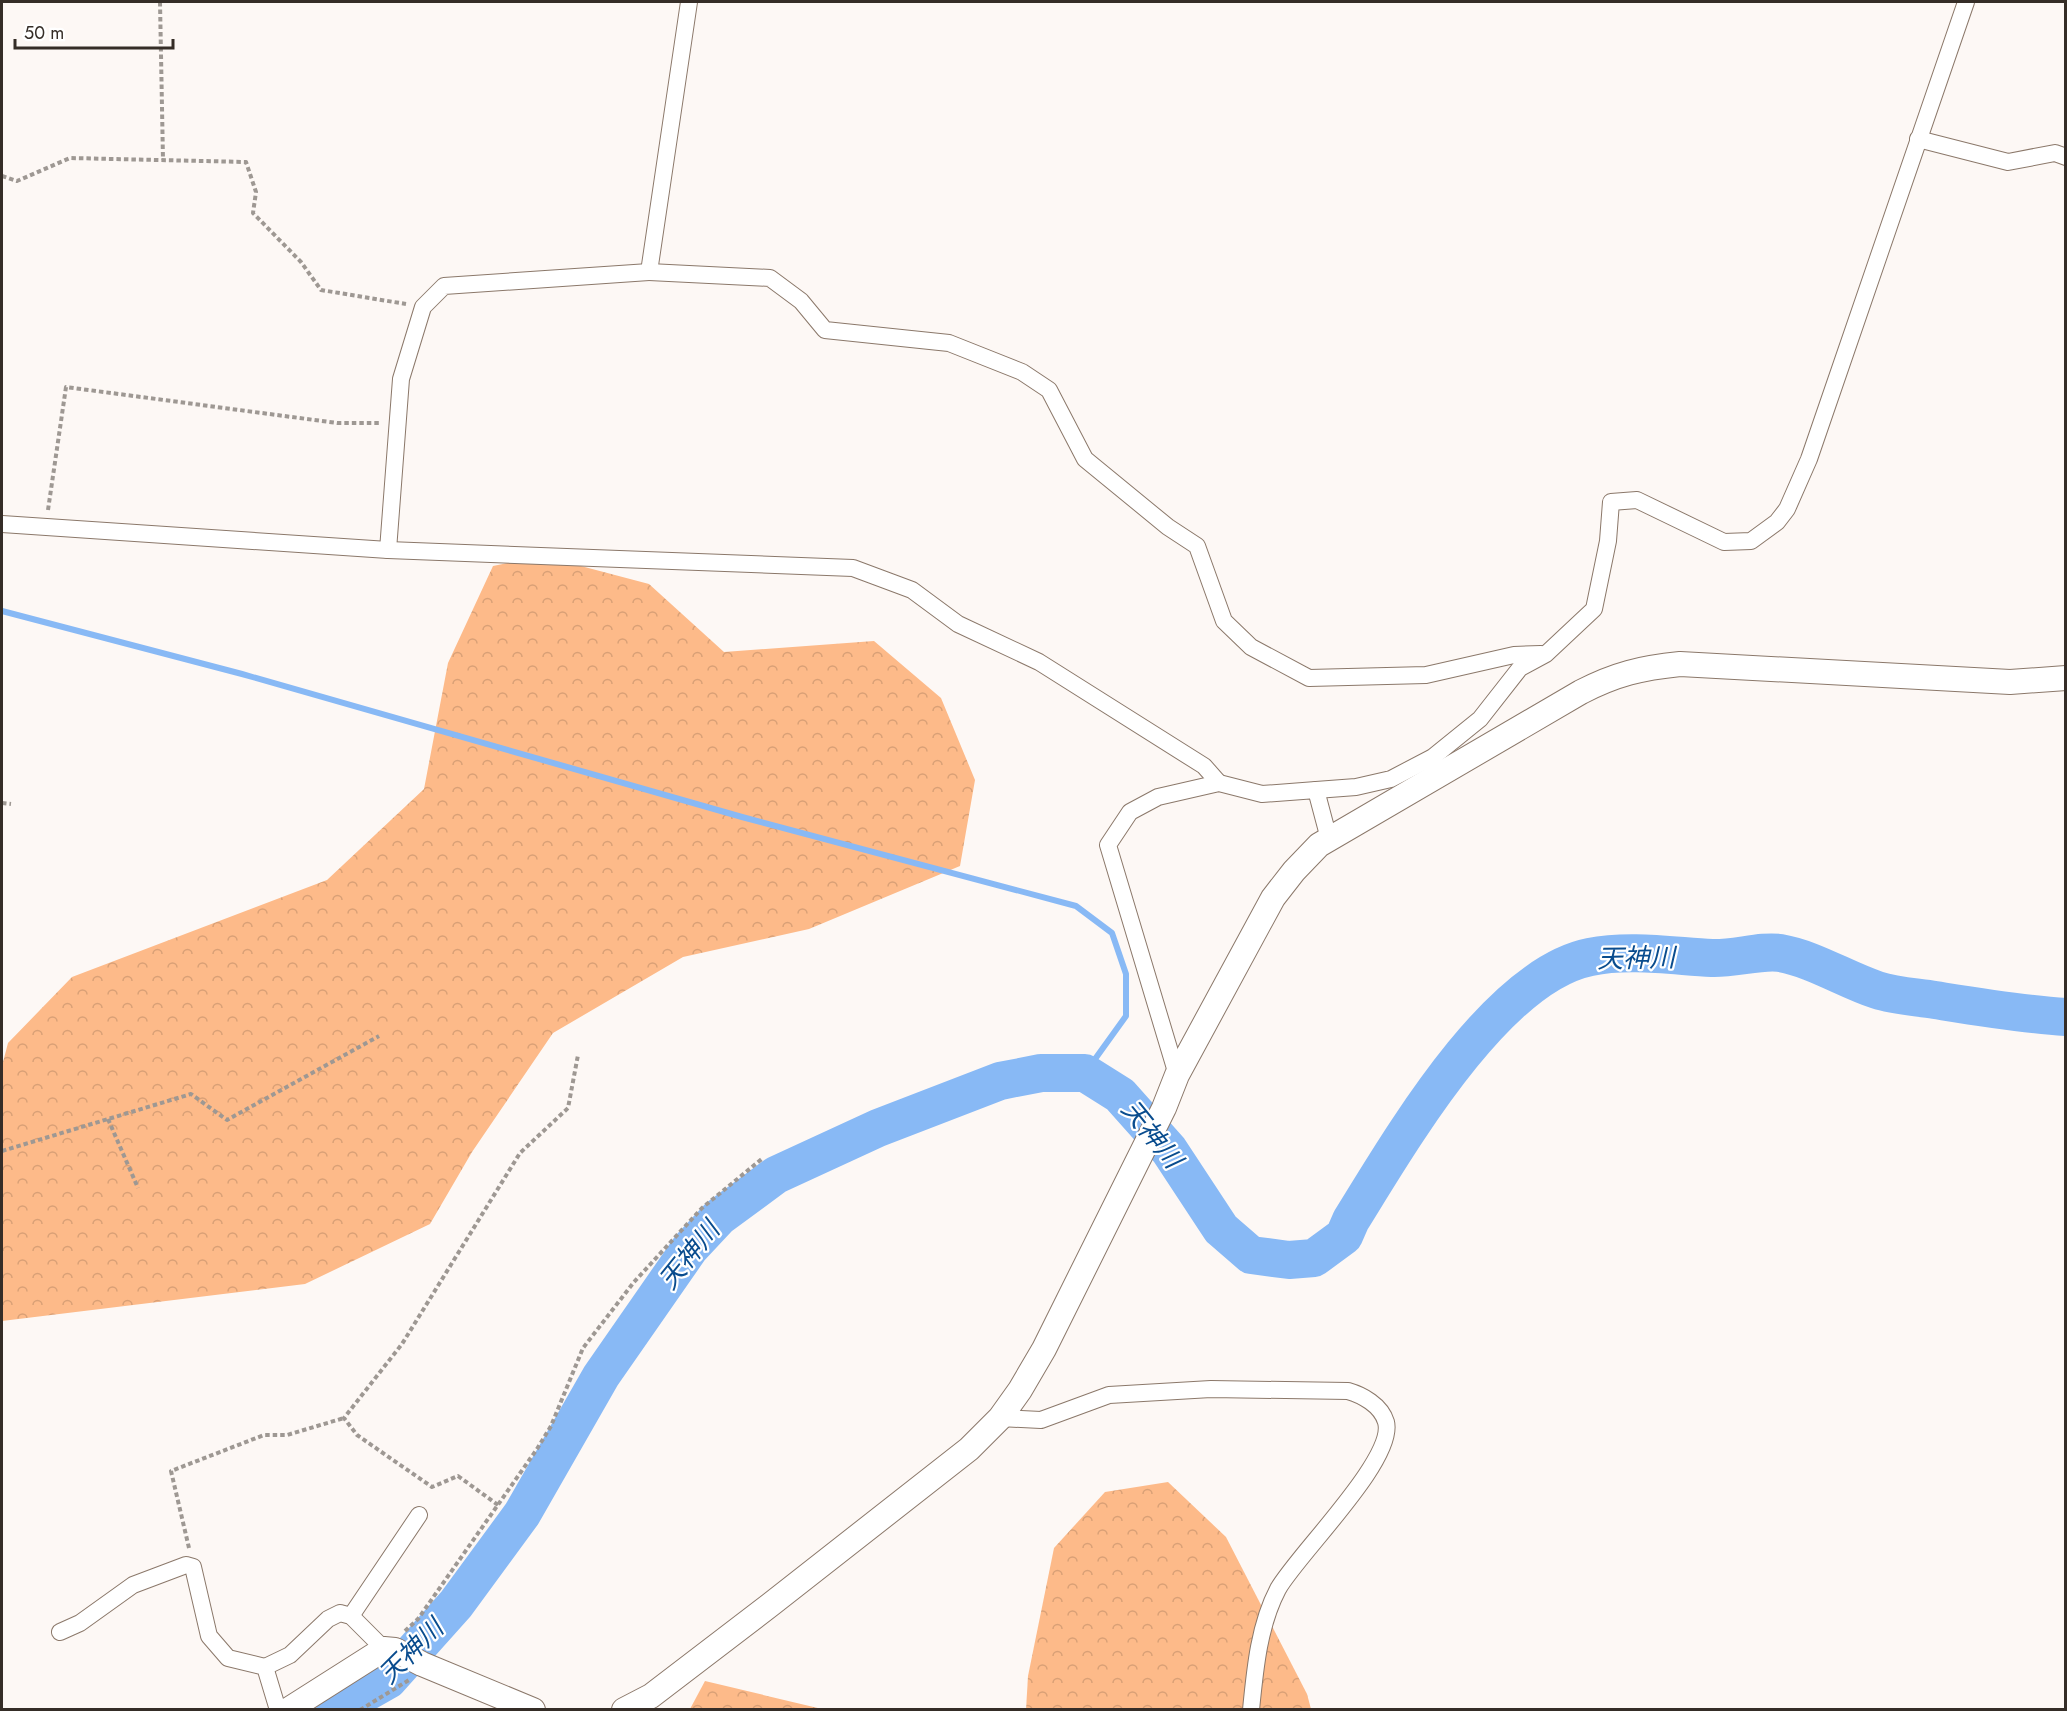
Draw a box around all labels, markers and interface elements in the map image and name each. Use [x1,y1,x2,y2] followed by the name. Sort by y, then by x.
[15,12,172,50] scale bar
[24,20,64,46] text: 50 m
[1597,938,1678,978] water label: 天神川
[1113,1092,1193,1179] water label: 天神川
[650,1210,730,1297] water label: 天神川
[370,1608,454,1692] water label: 天神川

